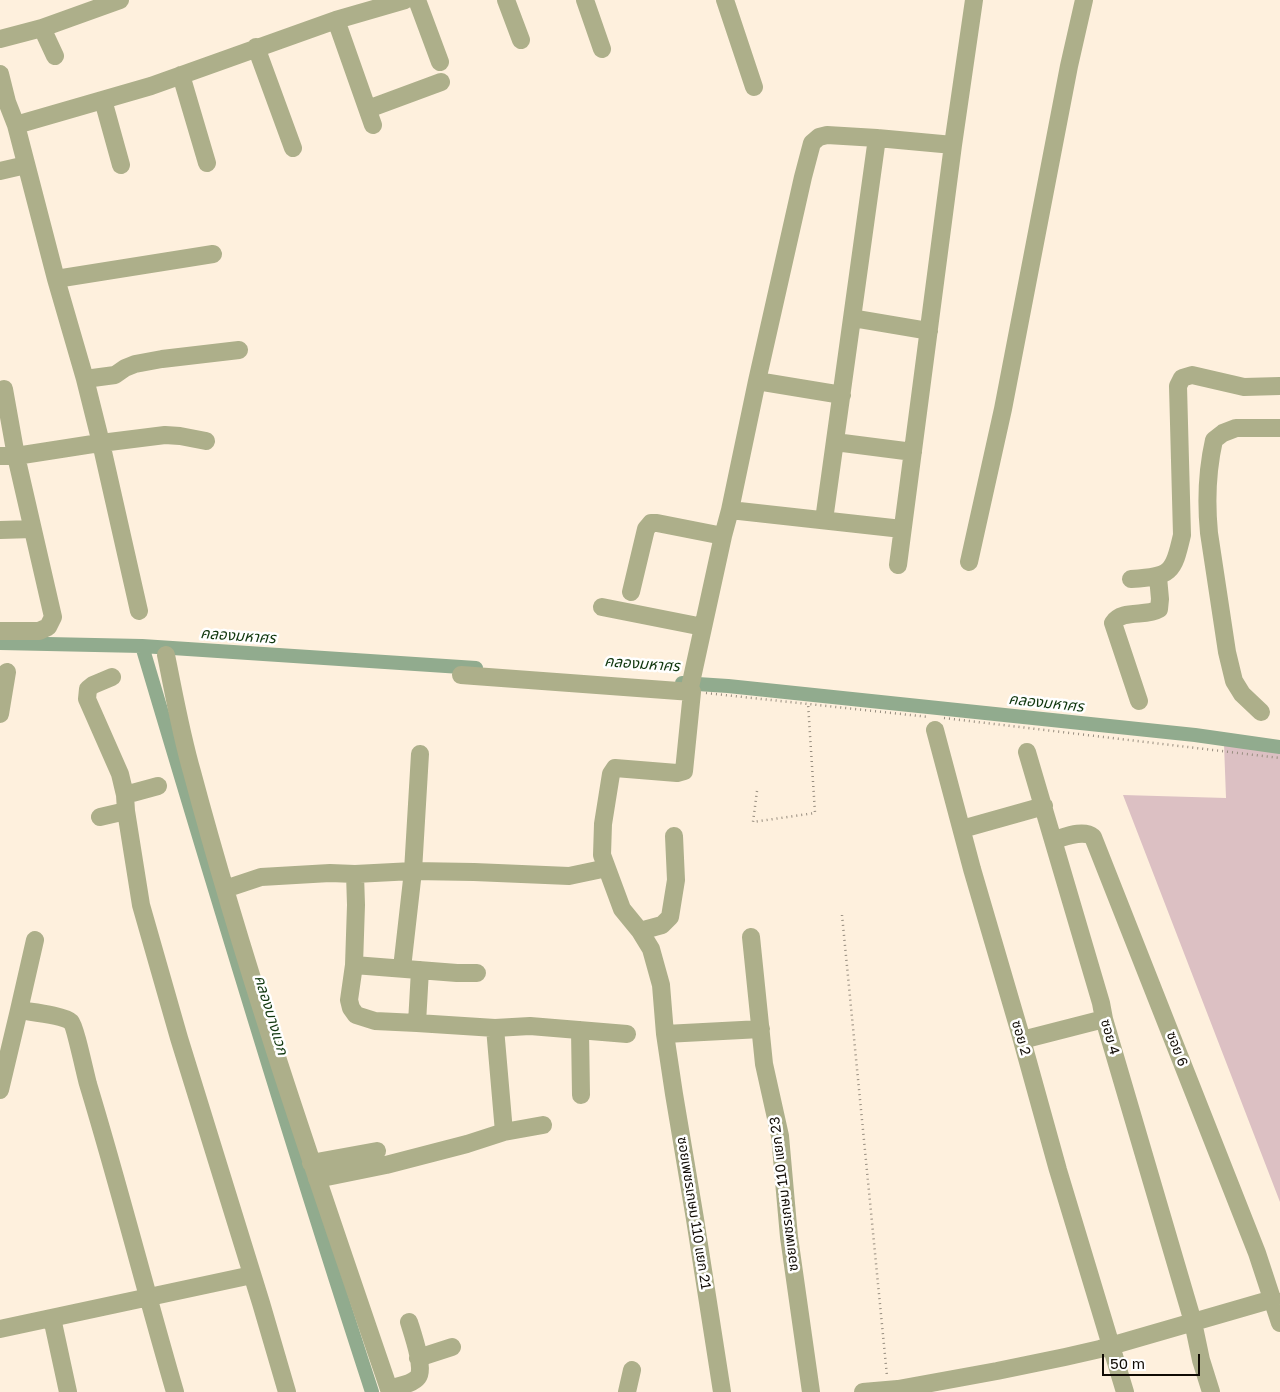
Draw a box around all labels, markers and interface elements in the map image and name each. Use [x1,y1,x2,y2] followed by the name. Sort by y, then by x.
[200,624,276,648] water label: คลองมหาศร
[604,652,680,676] water label: คลองมหาศร
[1008,690,1084,716] water label: คลองมหาศร
[250,973,292,1057] water label: คลองบางแวก
[1097,1017,1123,1057] street label: ซอย 4
[1008,1018,1034,1058] street label: ซอย 2
[1163,1029,1191,1069] street label: ซอย 6
[766,1116,802,1272] street label: ซอยเพชรเกษม 110 แยก 23
[674,1136,714,1290] street label: ซอยเพชรเกษม 110 แยก 21
[1105,1344,1202,1376] scale bar
[1110,1354,1145,1372] text: 50 m

